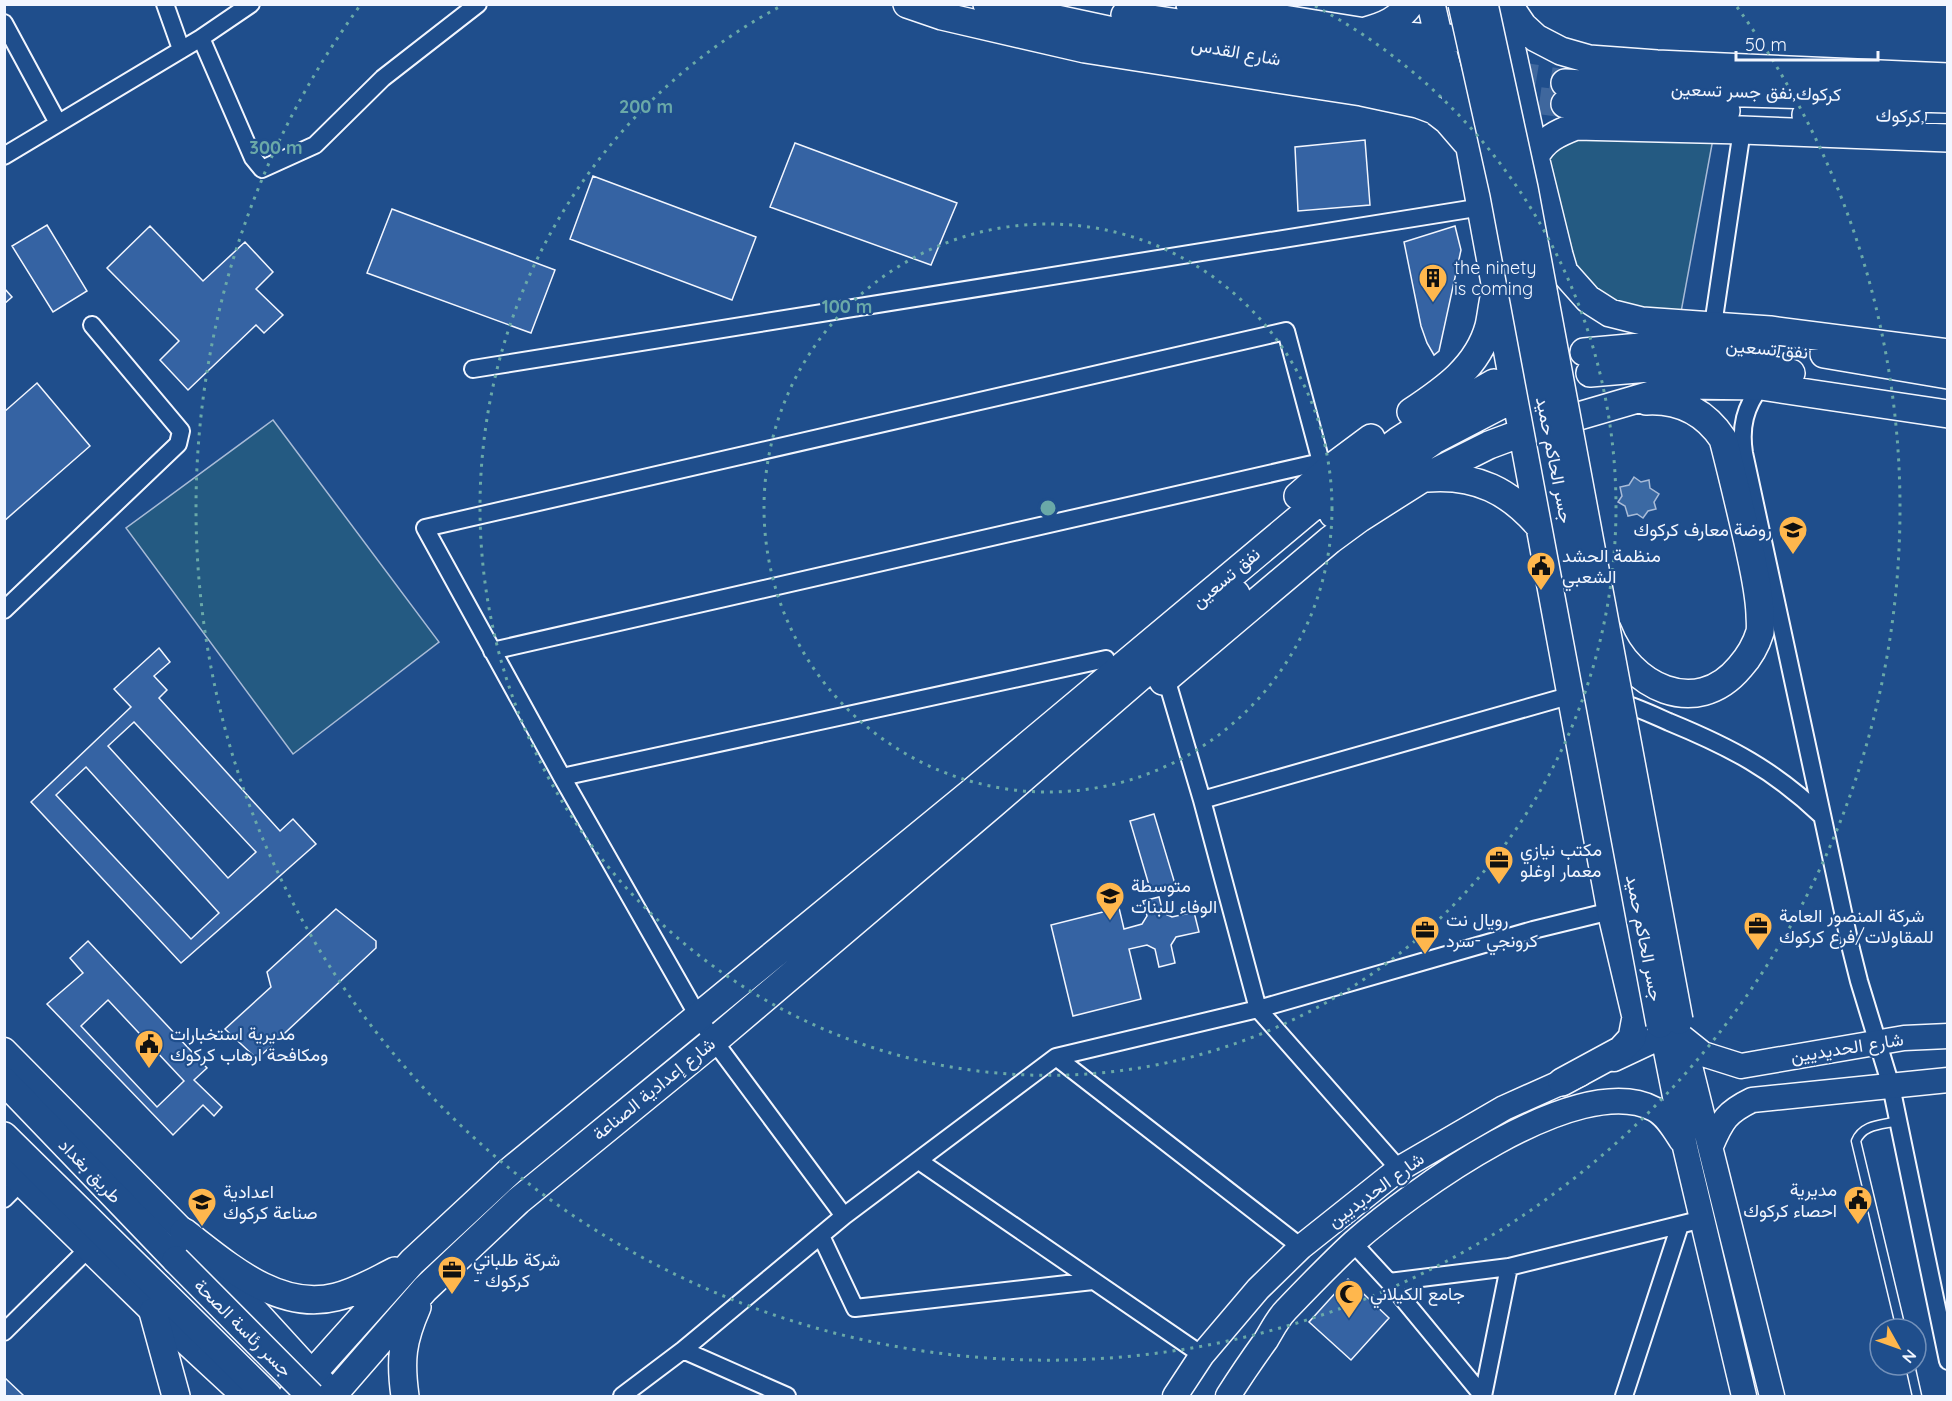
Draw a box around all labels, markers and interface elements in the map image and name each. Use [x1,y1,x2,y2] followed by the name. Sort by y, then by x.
[1736,24,1878,62] scale bar
[1189,32,1283,72] street label: شارع القدس
[1745,33,1787,56] text: 50 m
[1671,77,1842,106] street label: كركوك,نفق جسر تسعين
[619,95,673,118] text: 200 m
[1875,104,1925,127] street label: كركوك,
[249,136,303,159] text: 300 m
[1454,256,1537,300] place label: the ninety is coming
[1417,262,1449,304] building icon: the ninety is coming
[822,295,872,318] text: 100 m
[1725,333,1809,364] street label: نفق تسعين
[1530,395,1578,525] street label: جسر الحاكم حميد
[1038,498,1058,518] centre of rings
[1777,514,1809,556] school or university icon: روضة معارف كركوك
[1634,518,1772,541] place label: روضة معارف كركوك
[1187,542,1265,613] street label: نفق تسعين
[1562,544,1661,592] place label: منظمة الحشد الشعبي
[1525,550,1557,592] public building icon: منظمة الحشد الشعبي
[1520,838,1602,882] place label: مكتب نيازي معمار اوغلو
[1483,844,1515,886] office icon: مكتب نيازي معمار اوغلو
[1620,873,1668,1003] street label: جسر الحاكم حميد
[1131,874,1217,918] place label: متوسطة الوفاء للبنات
[1094,880,1126,922] school or university icon: متوسطة الوفاء للبنات
[1779,904,1934,949] place label: شركة المنصور العامة للمقاولات/فرع كركوك
[1446,908,1538,956] place label: رويال نت كرونجي -سرد
[1742,910,1774,952] office icon: شركة المنصور العامة للمقاولات/فرع كركوك
[1409,914,1441,956] office icon: رويال نت كرونجي -سرد
[170,1022,328,1066] place label: مديرية استخبارات ومكافحة ارهاب كركوك
[1789,1027,1905,1069] street label: شارع الحديديين
[133,1028,165,1070] public building icon: مديرية استخبارات ومكافحة ارهاب كركوك
[588,1032,720,1146] street label: شارع إعدادية الصناعة
[54,1134,127,1208] street label: طريق بغداد
[1323,1147,1429,1233] street label: شارع الحديديين
[1743,1178,1837,1222] place label: مديرية احصاء كركوك
[223,1180,318,1224] place label: اعدادية صناعة كركوك
[1842,1184,1874,1226] public building icon: مديرية احصاء كركوك
[186,1186,218,1228] school or university icon: اعدادية صناعة كركوك
[473,1248,560,1292] place label: شركة طلباتي - كركوك
[436,1254,468,1296] office icon: شركة طلباتي - كركوك
[190,1274,297,1381] street label: جسر رئاسة الصحة
[1333,1278,1365,1320] mosque icon: جامع الكيلاني
[1370,1282,1465,1309] place label: جامع الكيلاني
[1868,1317,1928,1377] north arrow
[1898,1346,1921,1368] text: N

